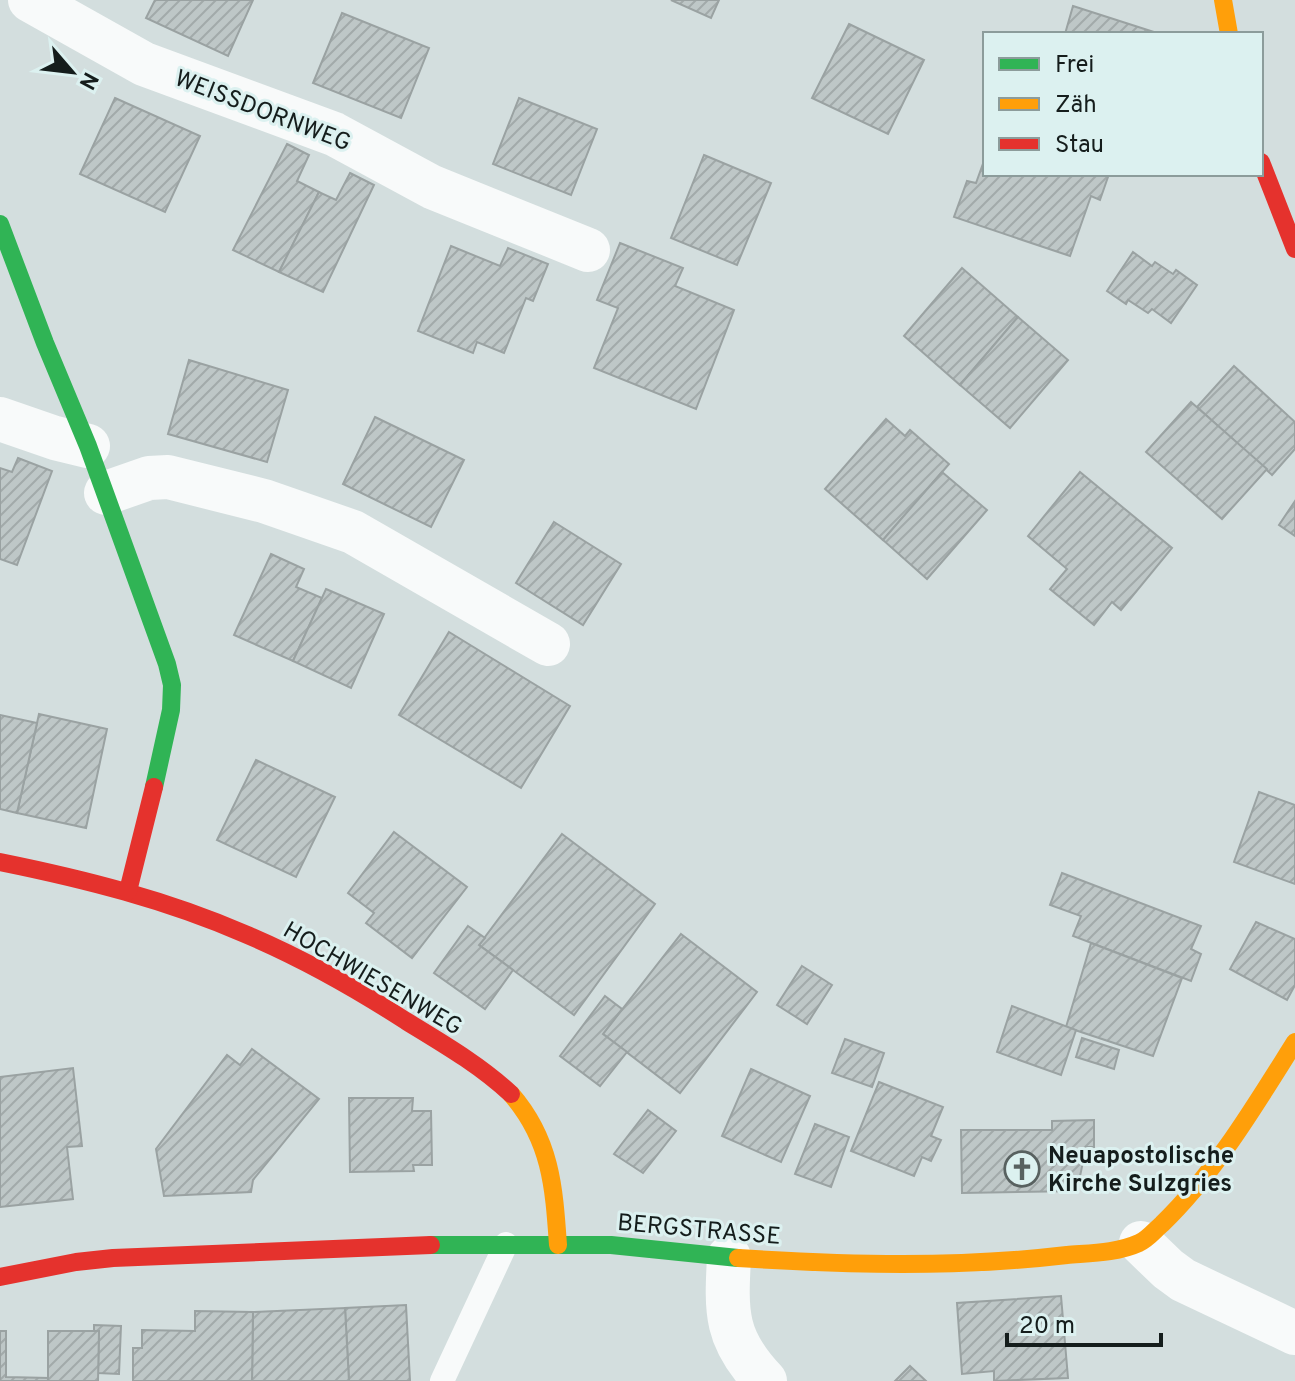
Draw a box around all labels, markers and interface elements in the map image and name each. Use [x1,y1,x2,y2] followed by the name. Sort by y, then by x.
[32,32,112,112] north arrow
[983,32,1263,176] legend
[1055,51,1094,81] text: Frei
[170,64,355,159] street label: WEISSDORNWEG
[72,67,103,94] text: N
[1055,91,1097,121] text: Zäh
[1055,131,1104,161] text: Stau
[277,916,467,1043] street label: HOCHWIESENWEG
[1048,1142,1234,1200] place label: Neuapostolische Kirche Sulzgries
[1003,1150,1041,1188] church icon: Neuapostolische Kirche Sulzgries
[616,1209,782,1253] street label: BERGSTRASSE
[1007,1297,1161,1347] scale bar
[1019,1312,1075,1342] text: 20 m

